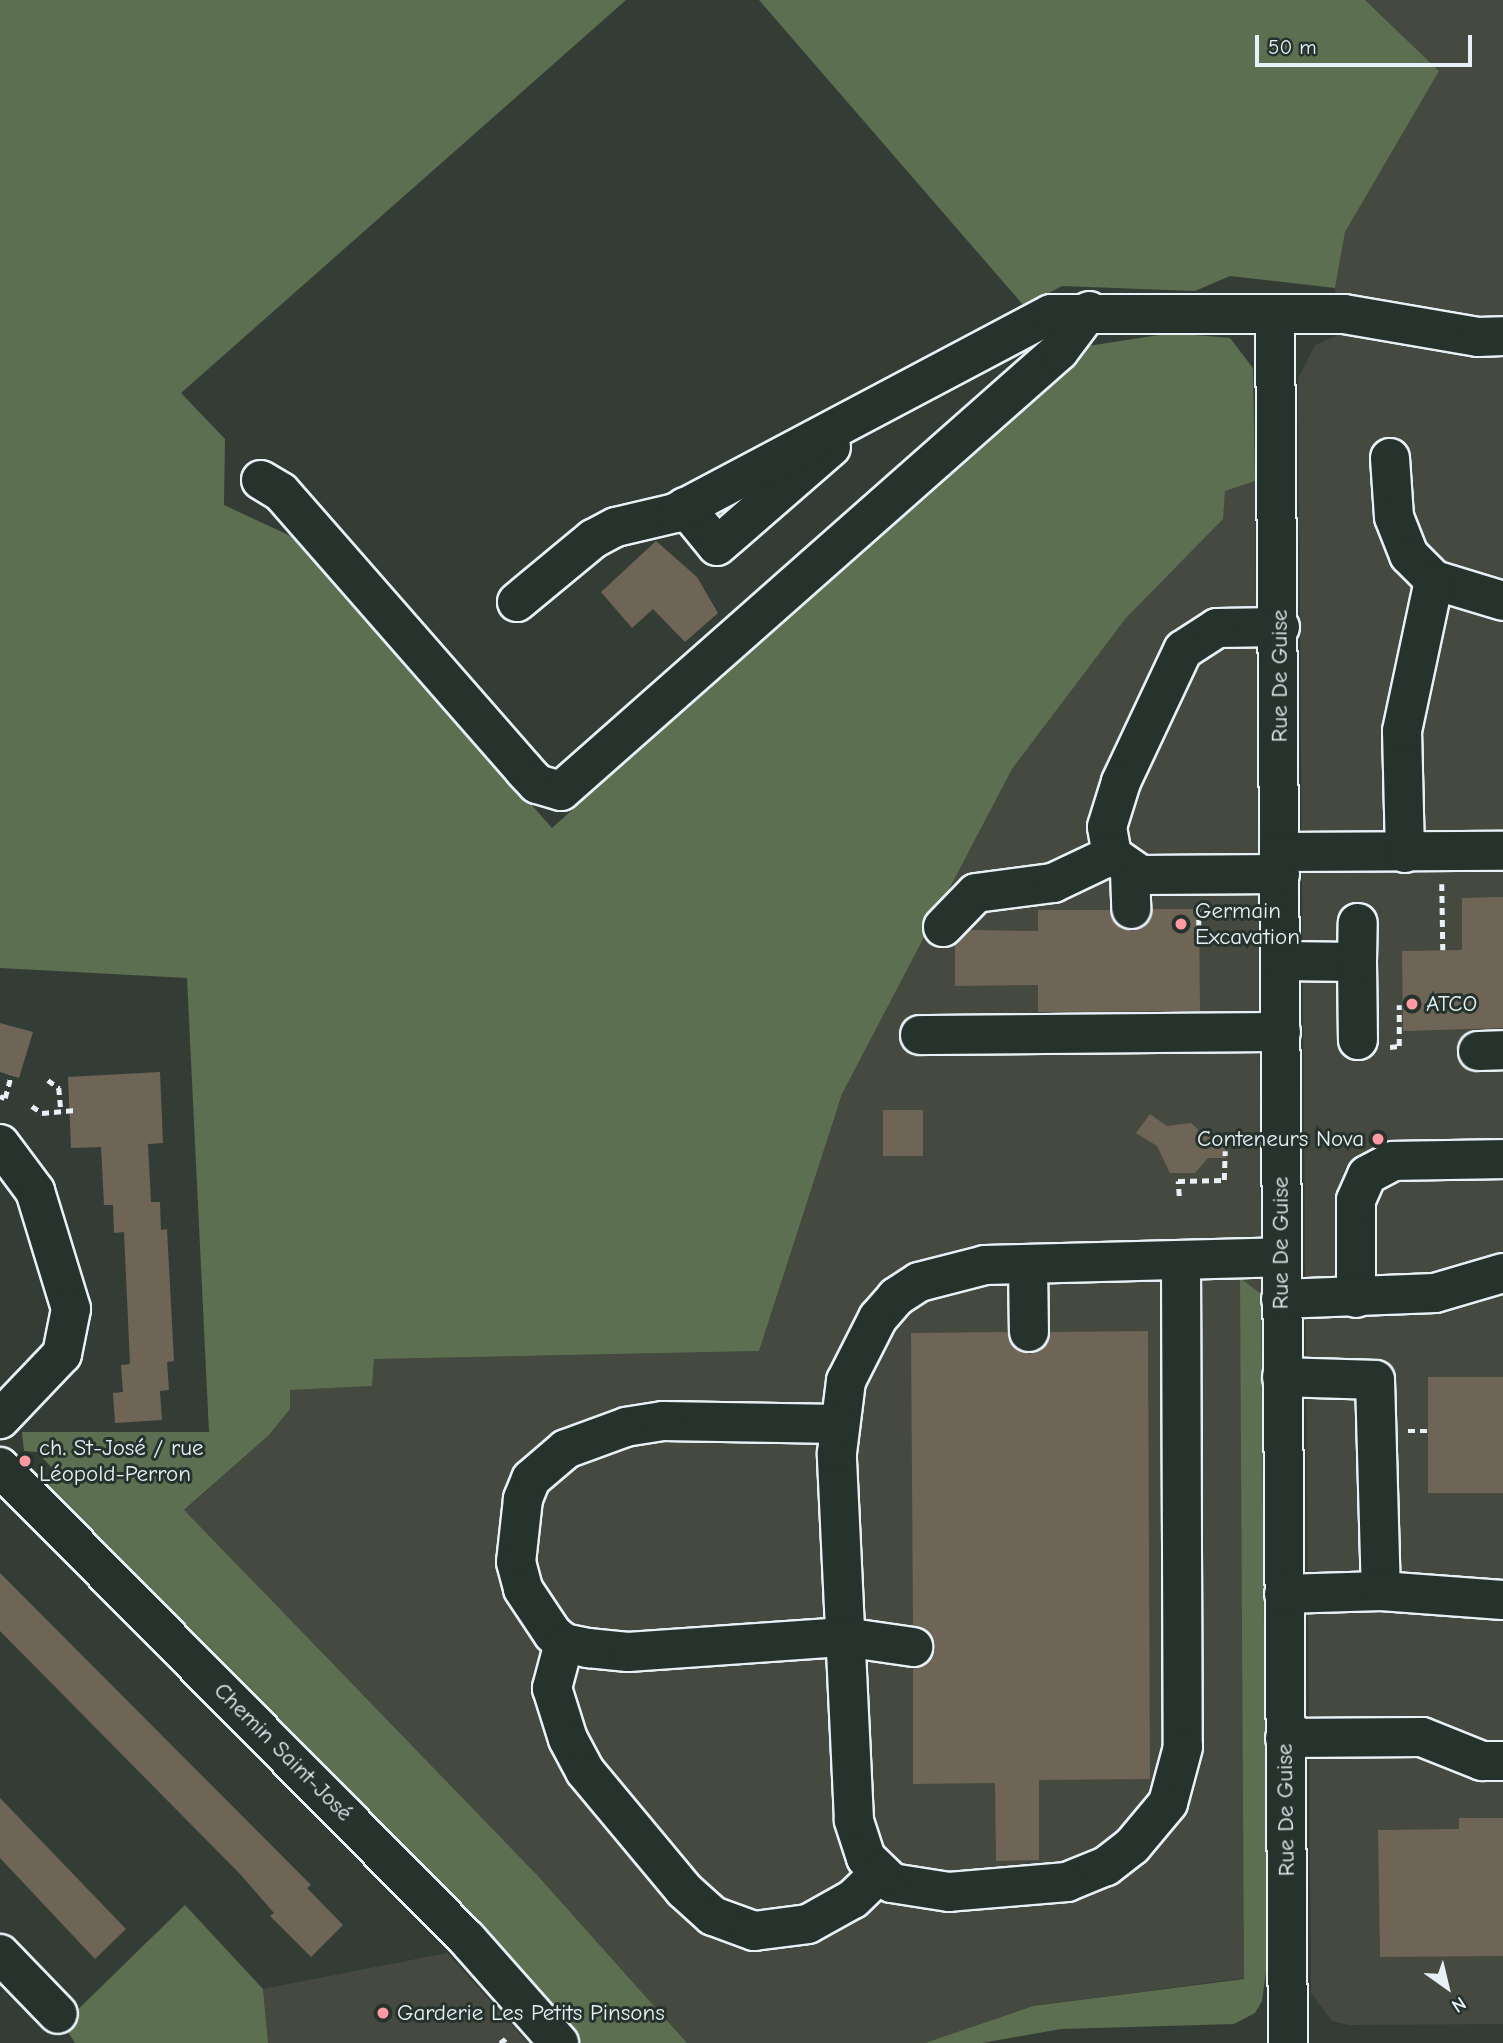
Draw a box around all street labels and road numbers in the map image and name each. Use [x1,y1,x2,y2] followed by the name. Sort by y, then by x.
[1266,610,1294,742] street label: Rue De Guise
[1267,1177,1295,1309] street label: Rue De Guise
[208,1677,358,1827] street label: Chemin Saint-José
[1271,1743,1301,1877] street label: Rue De Guise

